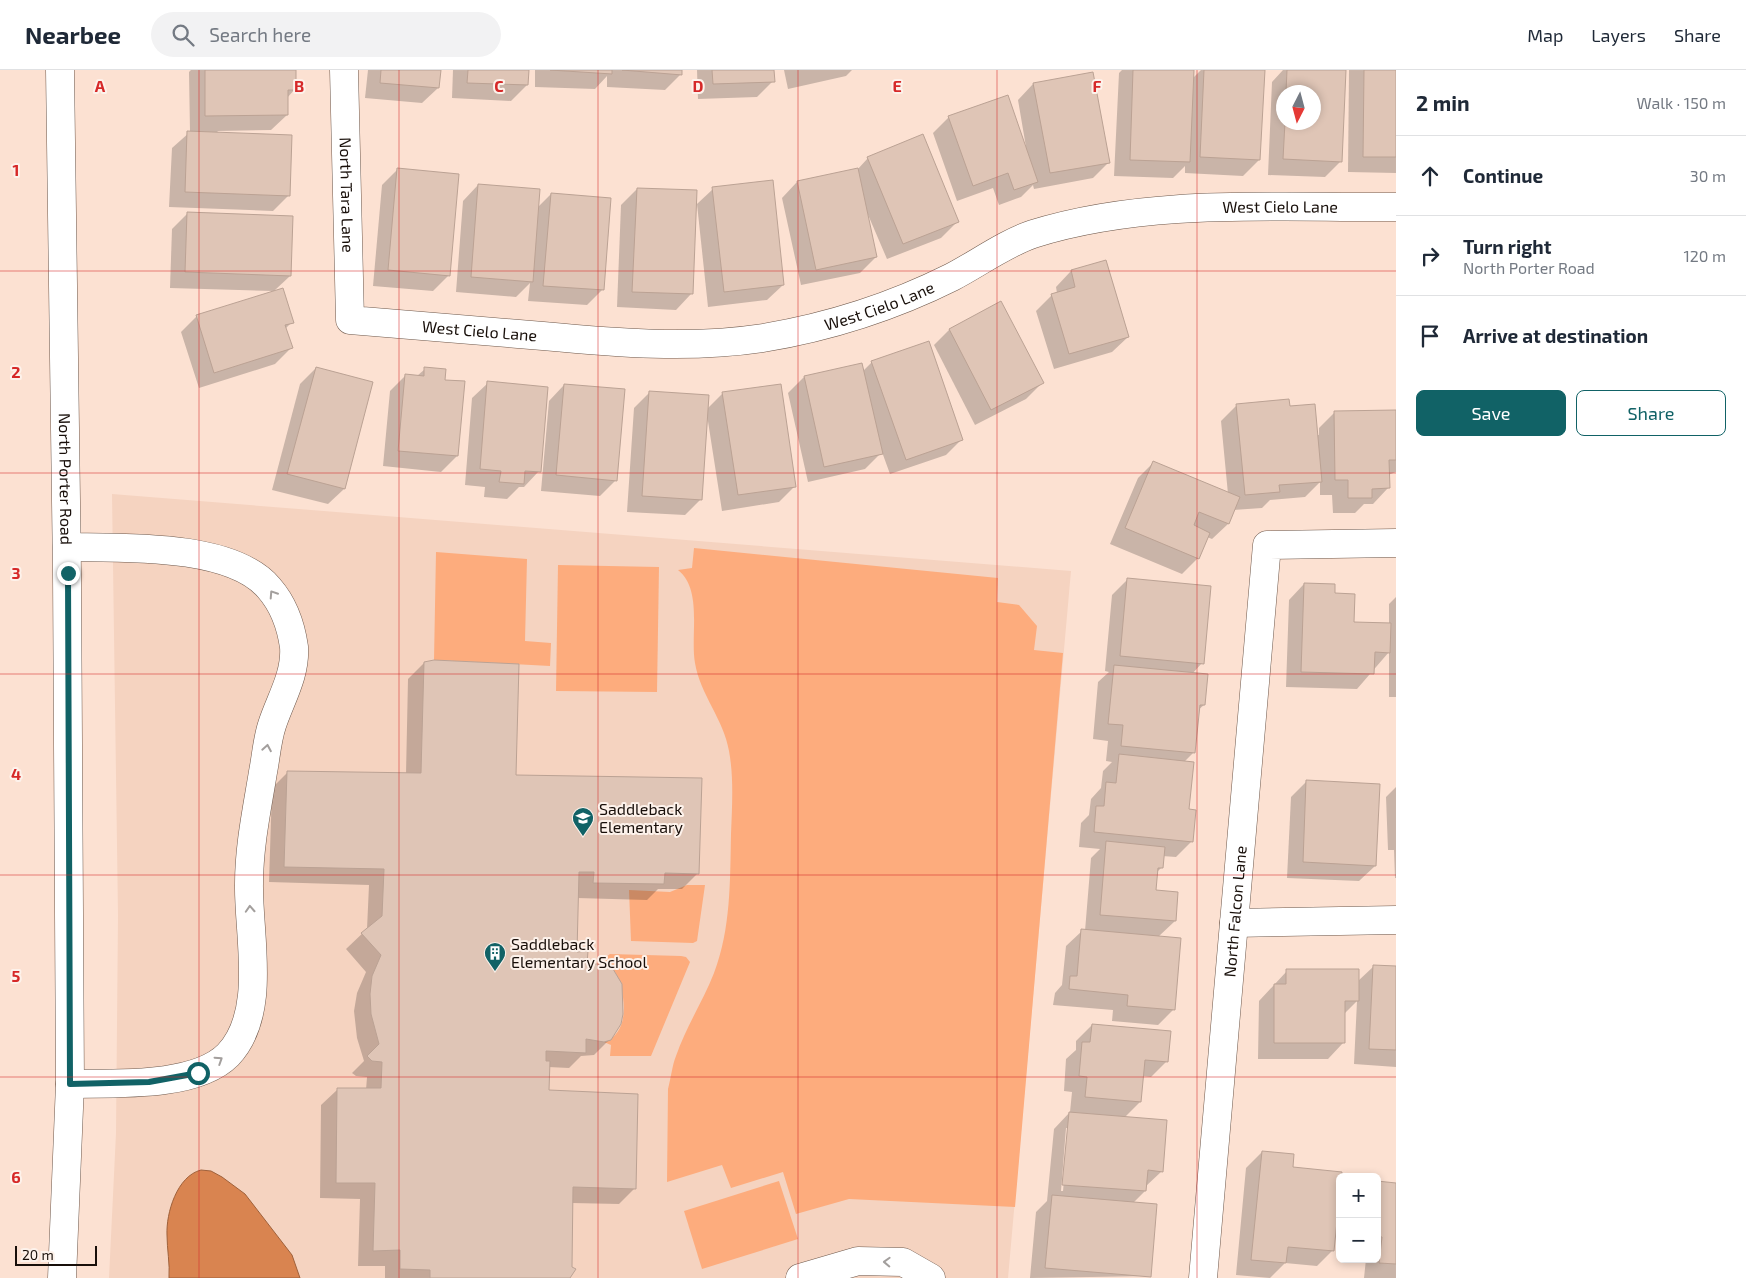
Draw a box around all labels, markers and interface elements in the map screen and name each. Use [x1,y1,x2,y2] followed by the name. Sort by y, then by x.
[151,12,501,57] search box
[25,20,121,49] text: Nearbee
[169,21,197,49] icon: search
[209,23,311,46] text: Search here
[1527,24,1563,46] text: Map
[1591,24,1646,46] text: Layers
[1674,24,1721,46] text: Share
[95,76,106,95] text: A
[294,76,304,95] text: B
[494,76,504,95] text: C
[693,76,704,95] text: D
[892,76,902,95] text: E
[1093,76,1102,95] text: F
[1276,85,1321,130] north arrow
[1416,90,1470,115] text: 2 min
[1636,93,1726,112] text: Walk · 150 m
[337,137,358,253] street label: North Tara Lane
[13,160,19,179] text: 1
[1416,162,1444,190] icon: ahead
[1463,164,1543,187] text: Continue
[1690,166,1726,185] text: 30 m
[1222,196,1338,216] street label: West Cielo Lane
[1463,235,1551,258] text: Turn right
[1416,242,1444,270] icon: right
[1683,246,1726,265] text: 120 m
[1463,258,1595,277] text: North Porter Road
[822,277,937,334] street label: West Cielo Lane
[421,316,538,345] street label: West Cielo Lane
[1416,322,1444,350] icon: arrive
[1463,324,1648,347] text: Arrive at destination
[11,362,21,381] text: 2
[1416,390,1566,436] button: Save
[1576,390,1726,436] button: Share
[56,413,77,545] street label: North Porter Road
[57,562,80,585] route end
[11,563,21,582] text: 3
[270,590,279,600] one-way arrow
[262,743,272,752] one-way arrow
[11,764,21,783] text: 4
[599,799,684,836] place label: Saddleback Elementary
[571,806,595,837] school or university icon: Saddleback Elementary
[1219,845,1250,978] street label: North Falcon Lane
[245,905,256,913] one-way arrow
[511,934,647,971] place label: Saddleback Elementary School
[483,941,507,972] building icon: Saddleback Elementary School
[12,966,21,985] text: 5
[213,1057,222,1067] one-way arrow
[187,1062,210,1085] route start
[11,1167,21,1186] text: 6
[1336,1173,1381,1263] map controls
[1336,1173,1381,1218] button: +
[1336,1218,1381,1263] button: −
[15,1243,98,1266] scale bar
[22,1246,54,1263] text: 20 m
[882,1257,890,1267] one-way arrow

